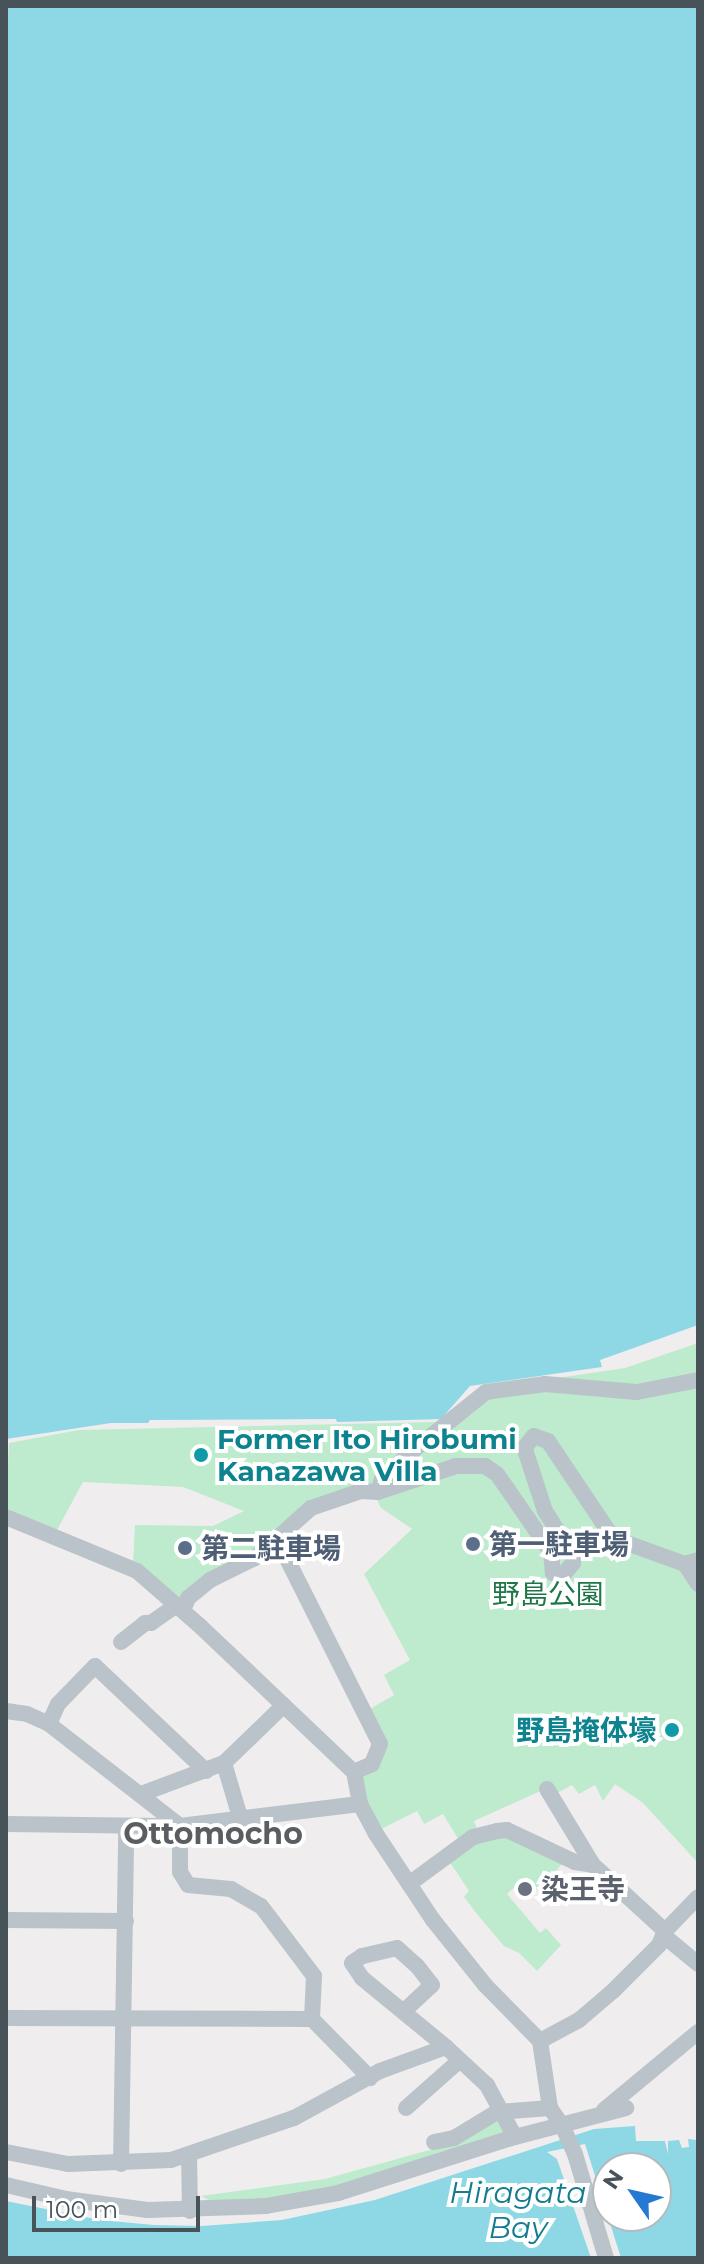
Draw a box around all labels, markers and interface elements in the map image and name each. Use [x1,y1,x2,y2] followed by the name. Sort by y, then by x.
[217,1422,517,1488] place label: Former Ito Hirobumi Kanazawa Villa
[192,1446,210,1464] marker: Former Ito Hirobumi Kanazawa Villa
[489,1527,629,1561] place label: 第一駐車場
[201,1531,341,1565] place label: 第二駐車場
[464,1535,482,1553] marker: 第一駐車場
[176,1539,194,1557] marker: 第二駐車場
[492,1577,604,1611] park label: 野島公園
[516,1713,656,1747] place label: 野島掩体壕
[663,1721,681,1739] marker: 野島掩体壕
[123,1816,303,1852] district label: Ottomocho
[541,1872,625,1906] place label: 染王寺
[516,1880,534,1898] marker: 染王寺
[592,2152,672,2232] north arrow
[597,2164,630,2194] text: N
[449,2175,587,2246] water label: Hiragata Bay
[36,2180,204,2230] scale bar
[46,2195,118,2224] text: 100 m

